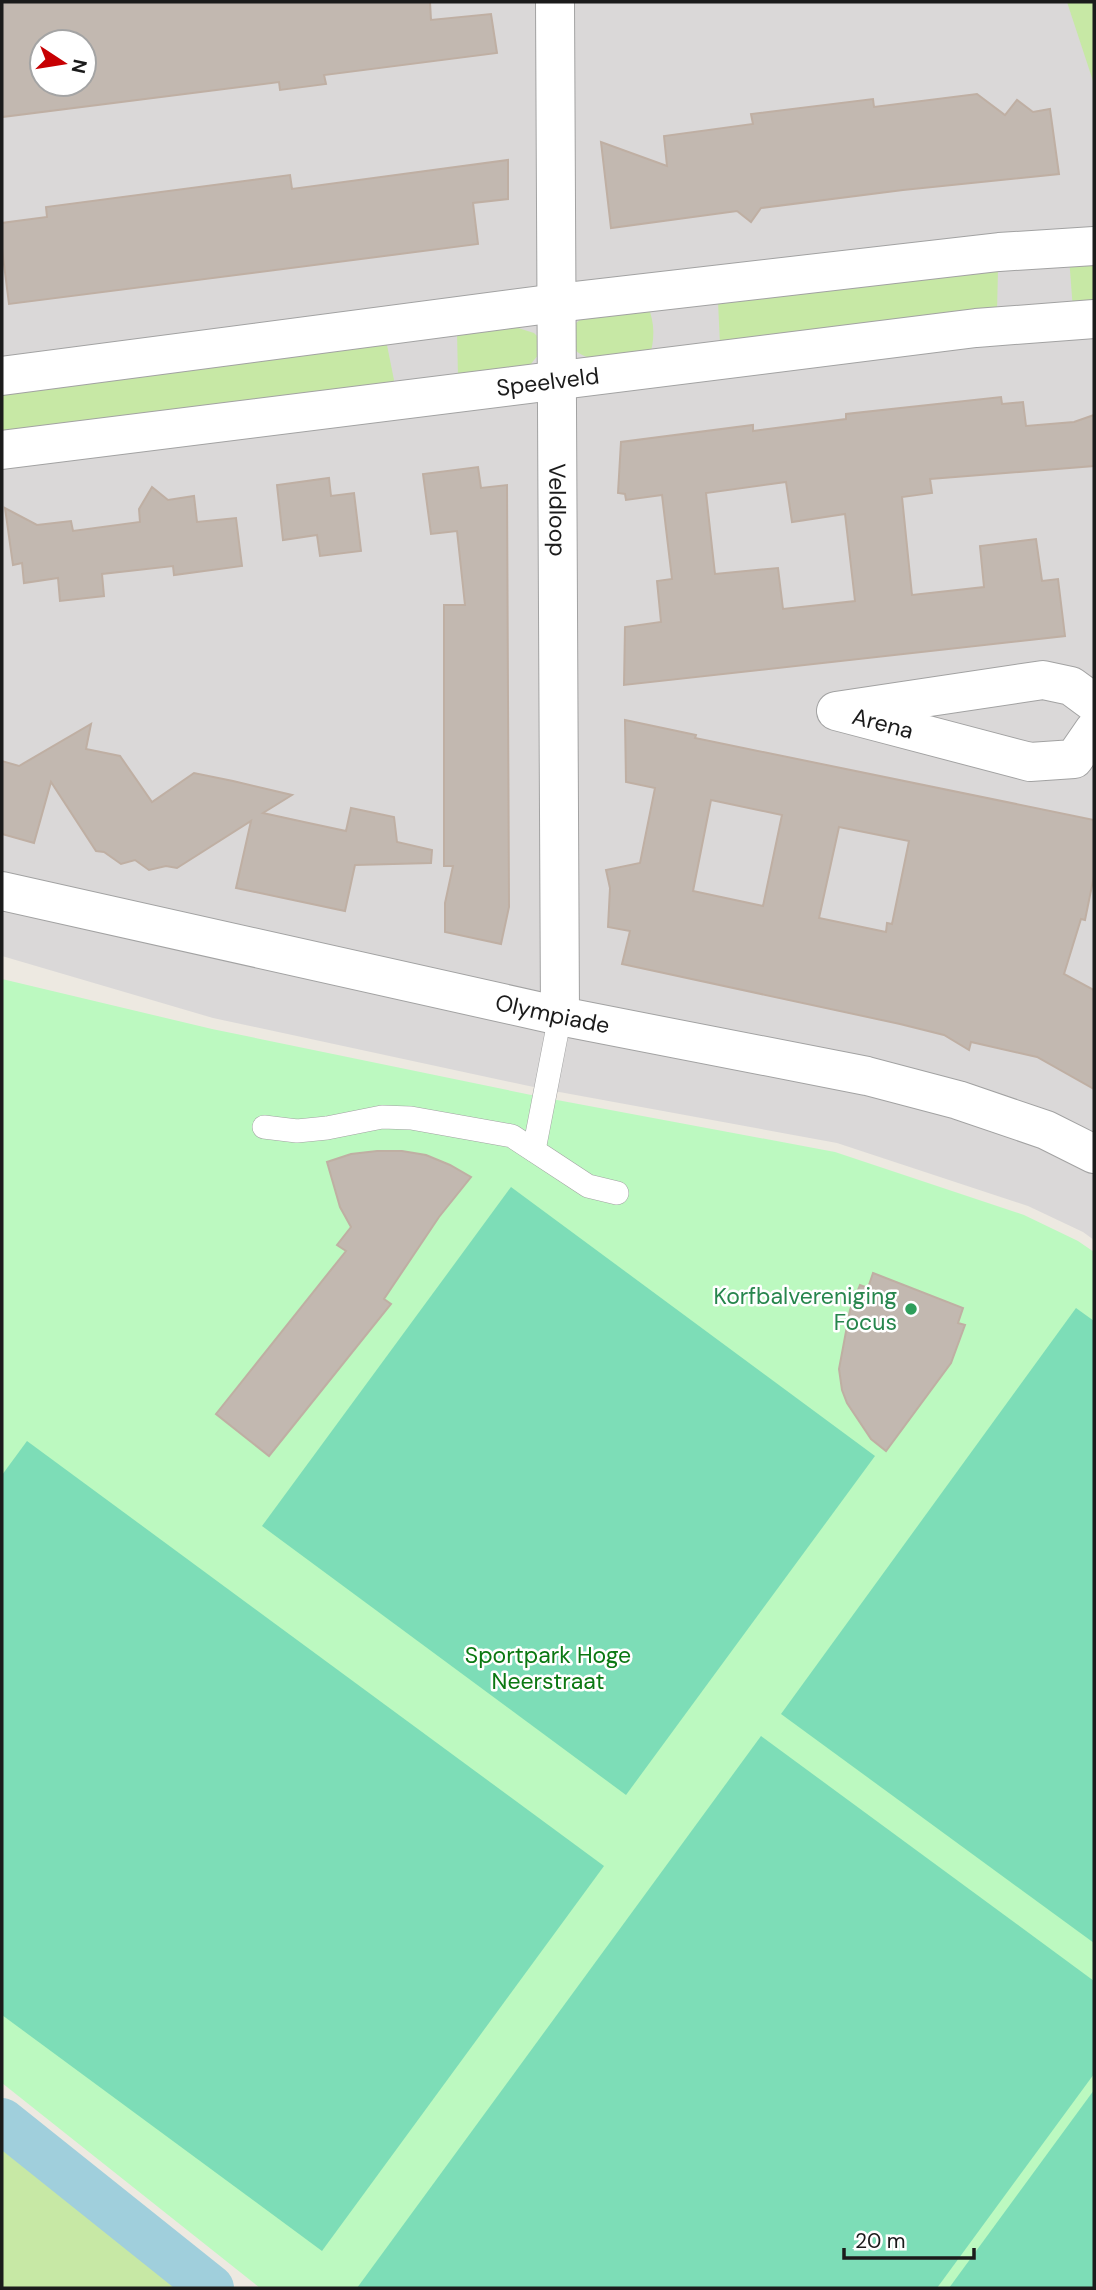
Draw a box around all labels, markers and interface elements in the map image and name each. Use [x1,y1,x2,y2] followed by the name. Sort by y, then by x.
[28,28,98,98] north arrow
[65,57,93,76] text: N
[495,360,601,403] street label: Speelveld
[542,463,573,557] street label: Veldloop
[849,701,917,746] street label: Arena
[492,987,612,1040] street label: Olympiade
[713,1281,897,1337] place label: Korfbalvereniging Focus
[903,1301,919,1317] marker: Korfbalvereniging Focus
[465,1640,631,1696] park label: Sportpark Hoge Neerstraat
[844,2216,974,2260] scale bar
[855,2227,906,2255] text: 20 m

